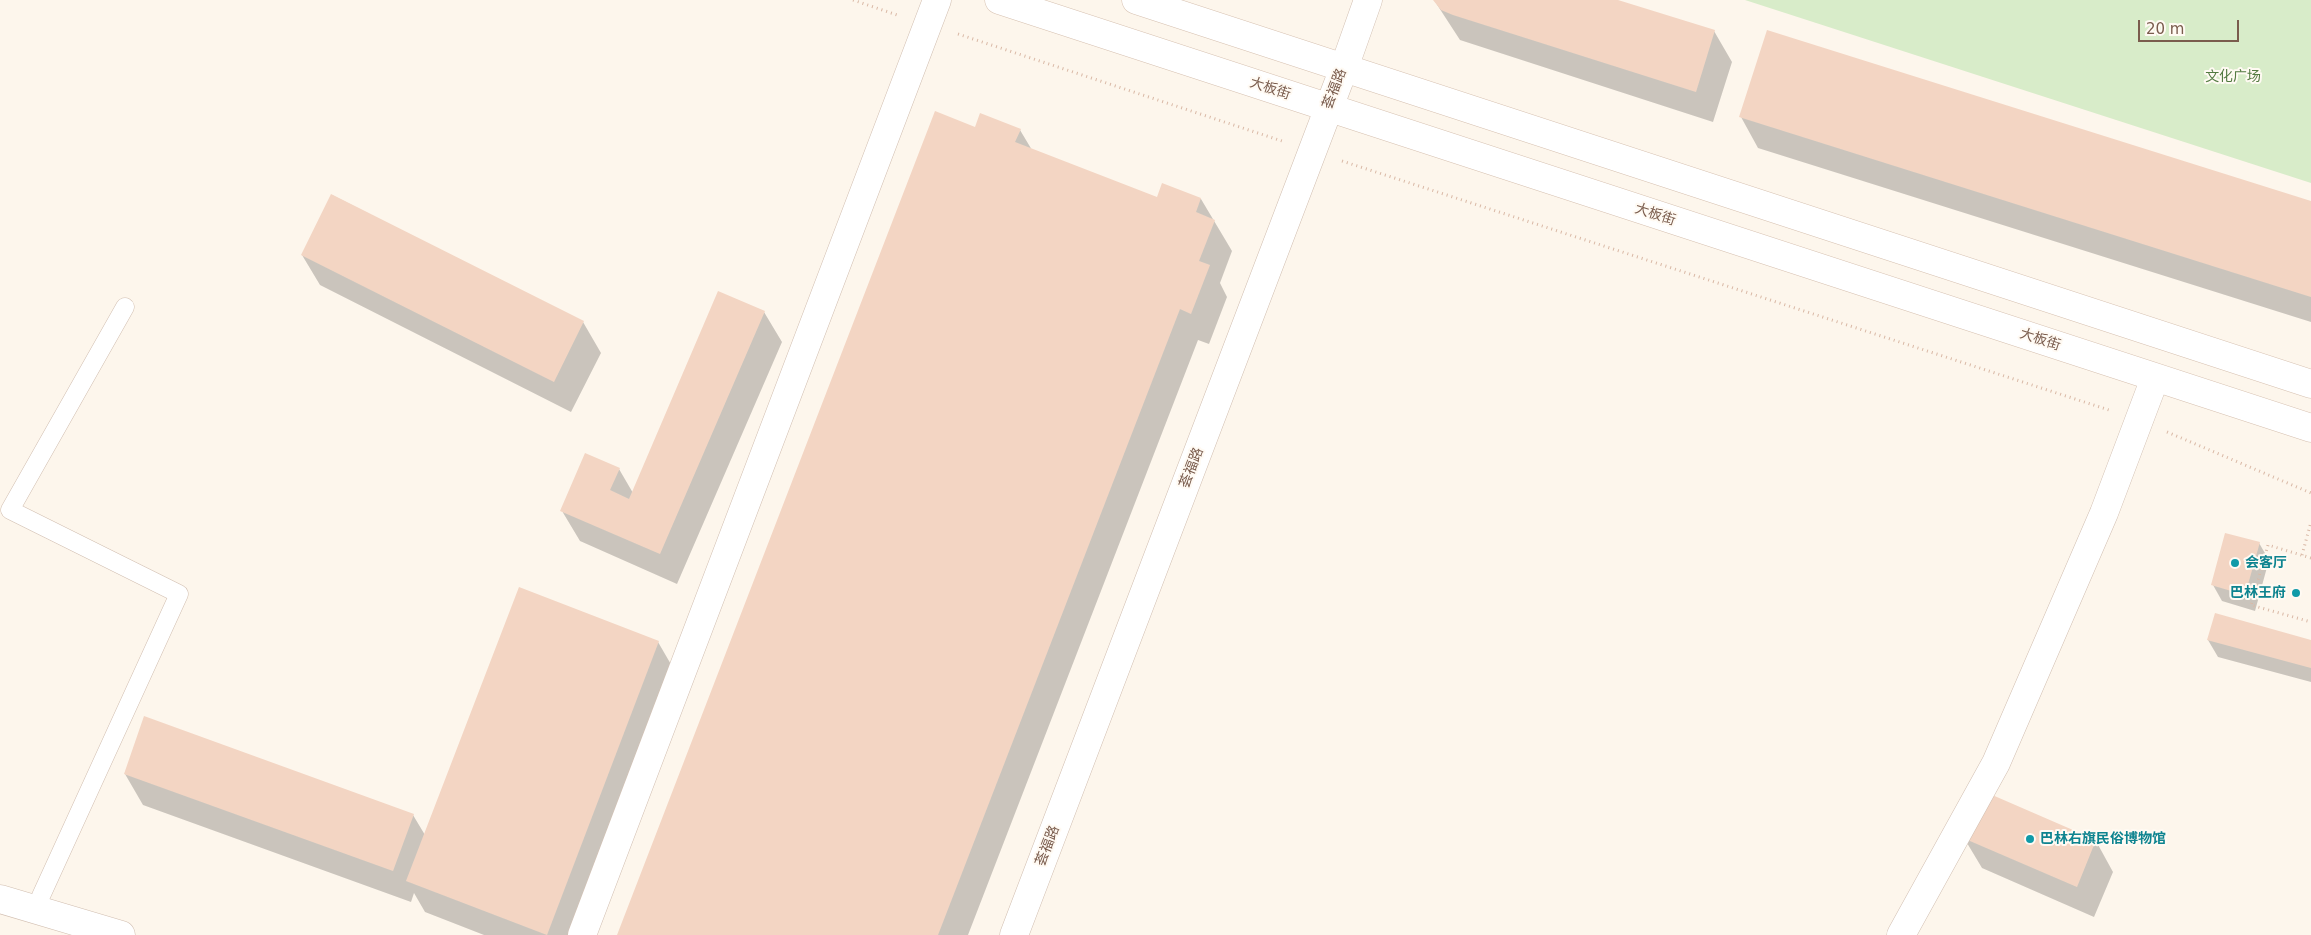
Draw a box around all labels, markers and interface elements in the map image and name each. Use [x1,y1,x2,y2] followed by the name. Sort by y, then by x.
[2141,10,2242,42] scale bar
[2146,20,2184,38] text: 20 m
[1320,66,1350,112] street label: 荟福路
[2205,69,2261,85] park label: 文化广场
[1247,75,1293,103] street label: 大板街
[1632,201,1678,229] street label: 大板街
[2017,326,2063,354] street label: 大板街
[1177,445,1207,491] street label: 荟福路
[2245,555,2287,571] place label: 会客厅
[2229,557,2241,569] marker: 会客厅
[2230,585,2286,601] place label: 巴林王府
[2290,587,2302,599] marker: 巴林王府
[1033,823,1063,869] street label: 荟福路
[2040,831,2166,847] place label: 巴林右旗民俗博物馆
[2024,833,2036,845] marker: 巴林右旗民俗博物馆

